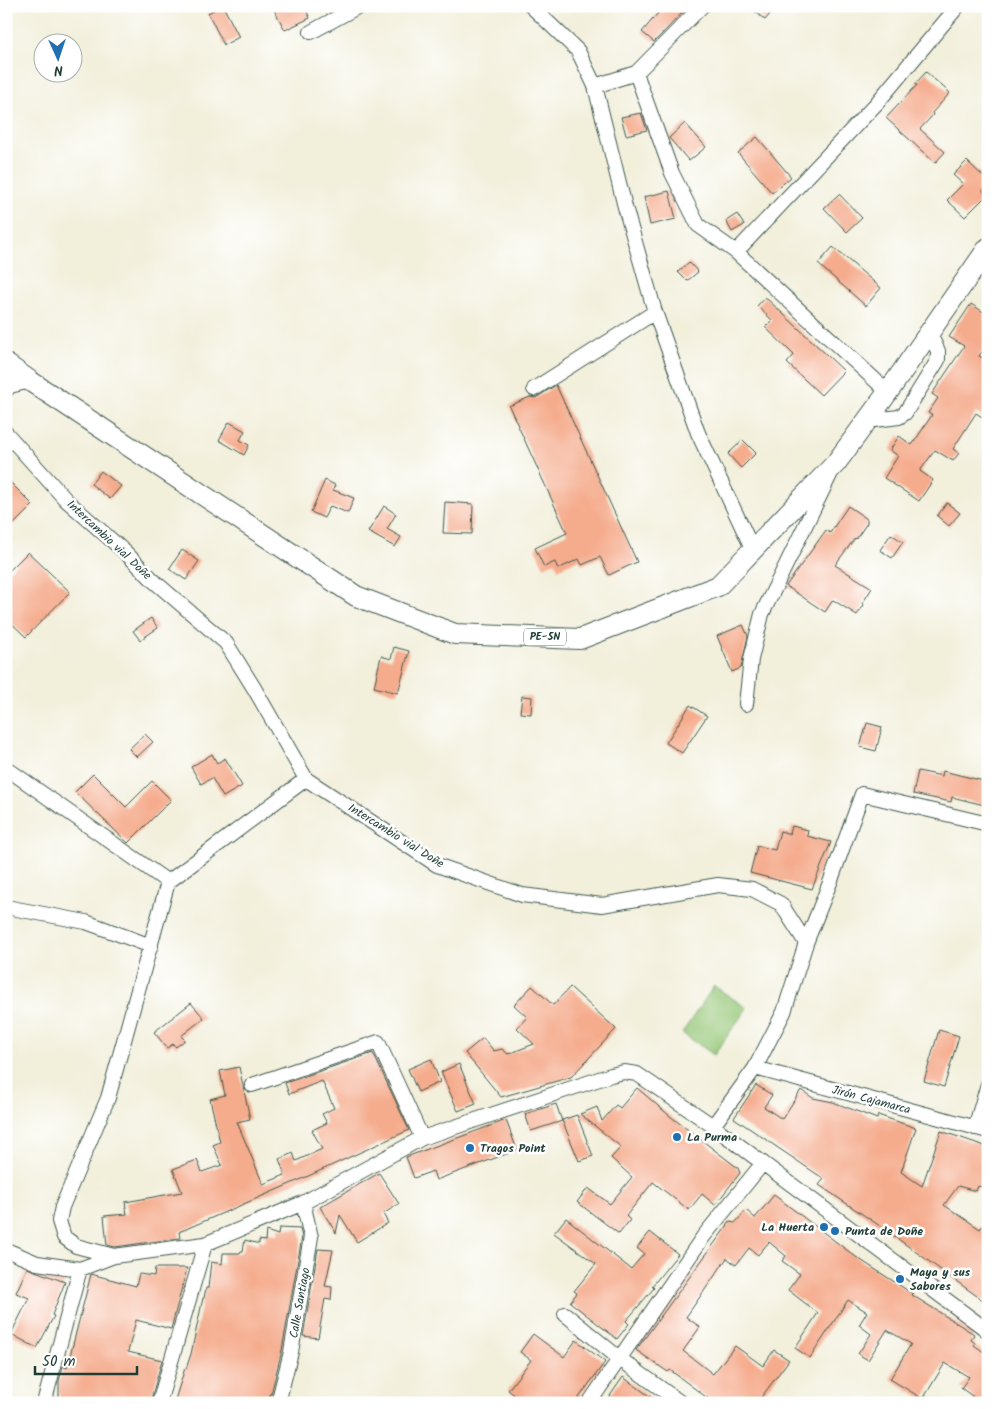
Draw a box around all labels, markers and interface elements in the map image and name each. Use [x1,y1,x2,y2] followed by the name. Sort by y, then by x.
[32,32,82,82] north arrow
[53,59,64,81] text: N
[62,495,156,585] street label: Intercambio vial Doñe
[524,628,566,646] road number: PE-5N
[344,799,448,874] street label: Intercambio vial Doñe
[830,1080,913,1120] street label: Jirón Cajamarca
[687,1128,737,1147] place label: La Purma
[671,1131,683,1143] marker: La Purma
[480,1139,546,1158] place label: Tragos Point
[464,1142,476,1154] marker: Tragos Point
[761,1218,814,1237] place label: La Huerta
[818,1221,830,1233] marker: La Huerta
[845,1222,923,1241] place label: Punta de Doñe
[829,1225,841,1237] marker: Punta de Doñe
[910,1263,970,1296] place label: Maya y sus Sabores
[284,1266,316,1340] street label: Calle Santiago
[894,1273,906,1285] marker: Maya y sus Sabores
[35,1344,138,1376] scale bar
[42,1350,76,1374] text: 50 m

